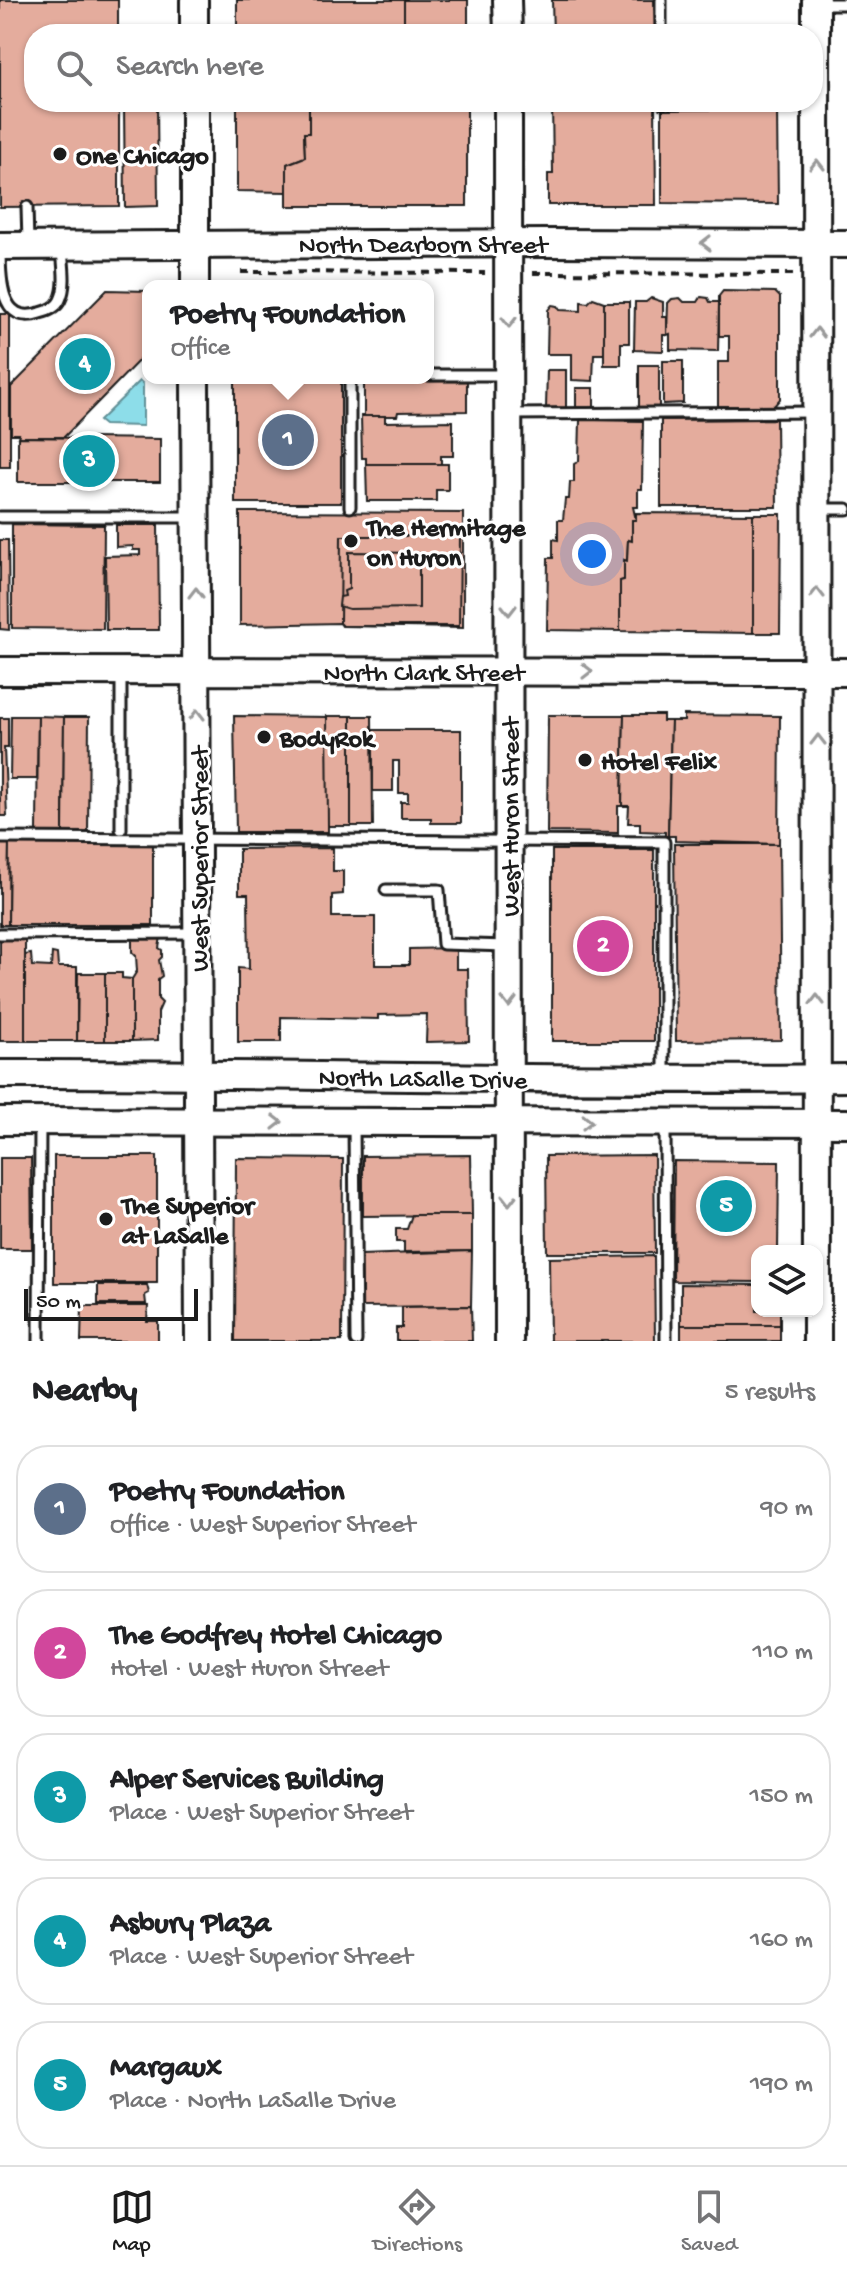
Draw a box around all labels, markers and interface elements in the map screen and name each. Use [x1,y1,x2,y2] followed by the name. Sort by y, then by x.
[24,24,823,112] search box
[52,46,96,90] icon: search
[116,51,264,86] text: Search here
[76,143,209,174] place label: One Chicago
[51,145,69,163] marker: One Chicago
[808,158,826,171] one-way arrow
[299,232,550,263] street label: North Dearborn Street
[699,234,712,252] one-way arrow
[142,280,434,384] popup
[171,299,405,334] text: Poetry Foundation
[500,316,518,329] one-way arrow
[808,326,826,339] one-way arrow
[59,334,111,394] pin: 4
[171,334,230,365] text: Office
[262,410,314,470] pin: 1
[63,431,115,491] pin: 3
[365,515,527,576] place label: The Hermitage on Huron
[342,532,360,550] marker: The Hermitage on Huron
[572,534,612,574] your location
[187,586,205,599] one-way arrow
[808,586,826,599] one-way arrow
[500,604,518,617] one-way arrow
[324,660,527,691] street label: North Clark Street
[581,662,594,680] one-way arrow
[188,708,206,721] one-way arrow
[498,715,529,917] street label: West Huron Street
[279,726,377,757] place label: BodyRok
[255,728,273,746] marker: BodyRok
[809,733,827,746] one-way arrow
[187,744,218,972] street label: West Superior Street
[601,749,717,780] place label: Hotel Felix
[576,751,594,769] marker: Hotel Felix
[577,916,629,976] pin: 2
[808,993,826,1006] one-way arrow
[500,996,518,1009] one-way arrow
[318,1064,528,1099] street label: North LaSalle Drive
[271,1113,284,1131] one-way arrow
[581,1113,594,1131] one-way arrow
[700,1176,752,1236] pin: 5
[120,1193,256,1254] place label: The Superior at LaSalle
[500,1194,518,1207] one-way arrow
[97,1210,115,1228] marker: The Superior at LaSalle
[751,1245,823,1317] map controls
[751,1245,823,1317] button: layers
[24,1285,198,1321] scale bar
[36,1290,81,1316] text: 50 m
[32,1373,137,1413] text: Nearby
[725,1378,815,1409] text: 5 results
[110,1476,344,1511] text: Poetry Foundation
[55,1494,65,1525] text: 1
[761,1494,813,1525] text: 90 m
[110,1511,415,1542] text: Office · West Superior Street
[110,1620,442,1655] text: The Godfrey Hotel Chicago
[54,1638,66,1669] text: 2
[753,1638,813,1669] text: 110 m
[110,1655,388,1686] text: Hotel · West Huron Street
[110,1764,384,1799] text: Alper Services Building
[53,1782,67,1813] text: 3
[749,1782,813,1813] text: 150 m
[110,1799,413,1830] text: Place · West Superior Street
[110,1908,271,1943] text: Asbury Plaza
[54,1926,66,1957] text: 4
[750,1926,813,1957] text: 160 m
[110,1943,413,1974] text: Place · West Superior Street
[110,2052,222,2087] text: Margaux
[53,2070,67,2101] text: 5
[750,2070,813,2101] text: 190 m
[110,2087,396,2118] text: Place · North LaSalle Drive
[110,2185,154,2259] tab: Map
[373,2185,462,2259] tab: Directions
[681,2185,737,2259] tab: Saved

